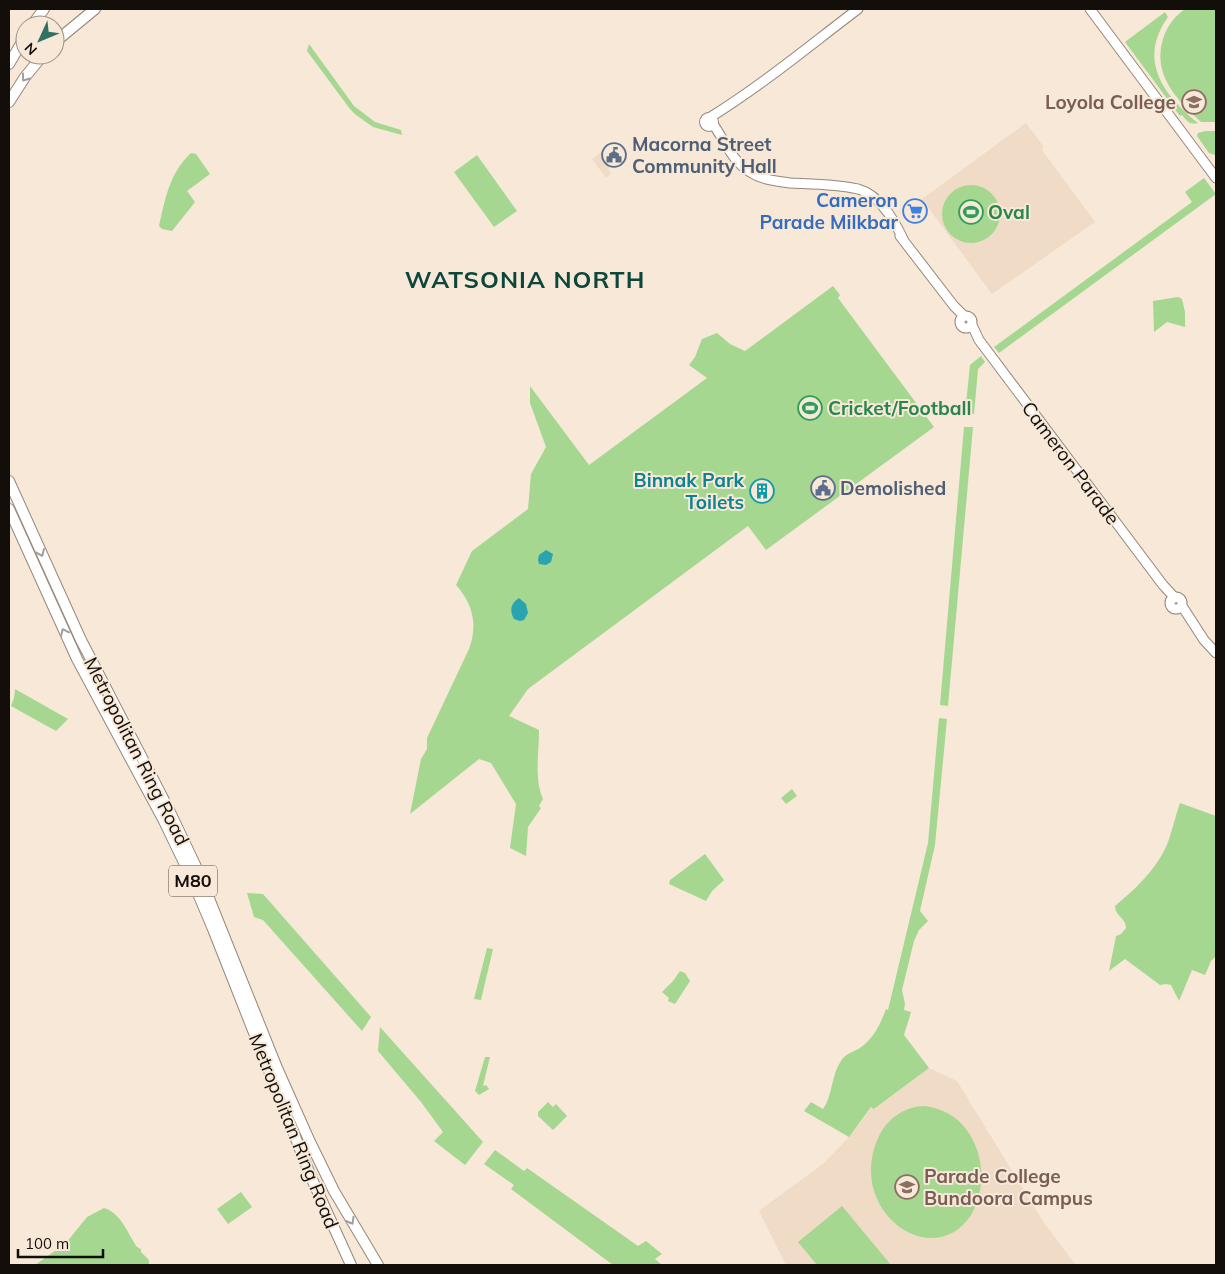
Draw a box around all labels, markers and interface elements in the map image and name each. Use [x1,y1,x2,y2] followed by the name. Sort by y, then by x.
[15,15,65,65] north arrow
[21,39,41,59] text: N
[22,72,31,82] one-way arrow
[1181,89,1207,115] school or university icon: Loyola College
[1045,90,1176,114] place label: Loyola College
[632,132,777,178] place label: Macorna Street Community Hall
[601,142,627,168] public building icon: Macorna Street Community Hall
[759,188,899,234] place label: Cameron Parade Milkbar
[902,198,928,224] supermarket icon: Cameron Parade Milkbar
[958,199,984,225] sports icon: Oval
[988,200,1030,224] place label: Oval
[405,264,645,294] district label: WATSONIA NORTH
[797,395,823,421] sports icon: Cricket/Football
[828,396,971,420] place label: Cricket/Football
[1017,397,1125,529] street label: Cameron Parade
[634,468,744,514] place label: Binnak Park Toilets
[810,475,836,501] public building icon: Demolished
[840,476,946,500] place label: Demolished
[749,478,775,504] building icon: Binnak Park Toilets
[35,548,46,557] one-way arrow
[60,628,70,637] one-way arrow
[79,653,195,849] street label: Metropolitan Ring Road
[169,866,217,896] road number: M80
[244,1030,344,1232] street label: Metropolitan Ring Road
[924,1164,1093,1210] place label: Parade College Bundoora Campus
[894,1174,920,1200] school or university icon: Parade College Bundoora Campus
[345,1215,355,1224] one-way arrow
[18,1226,102,1258] scale bar
[25,1234,69,1253] text: 100 m

